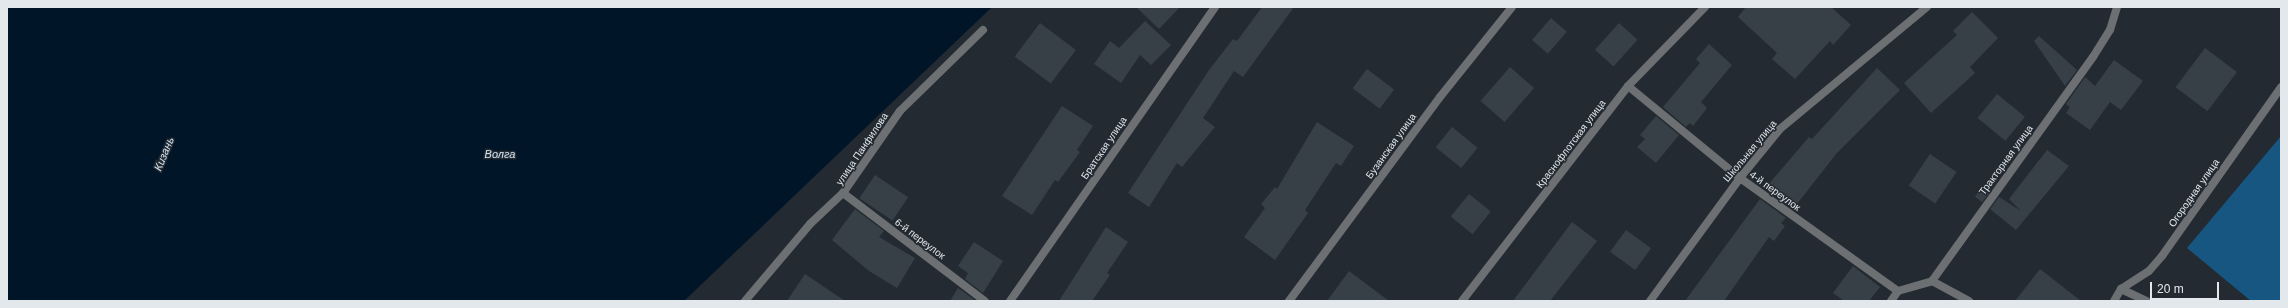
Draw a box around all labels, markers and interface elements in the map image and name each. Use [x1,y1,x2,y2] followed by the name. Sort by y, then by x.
[1534,97,1608,191] street label: Краснофлотская улица
[833,111,891,187] street label: улица Панфилова
[1363,111,1419,181] street label: Бузанская улица
[1079,114,1129,182] street label: Братская улица
[1721,118,1779,184] street label: Школьная улица
[1977,123,2035,197] street label: Тракторная улица
[151,135,177,173] water label: Кизань
[485,147,515,161] water label: Волга
[2166,157,2222,229] street label: Огородная улица
[1747,169,1803,213] street label: 4-й переулок
[892,216,948,262] street label: 6-й переулок
[2152,274,2221,300] scale bar
[2157,282,2184,296] text: 20 m

